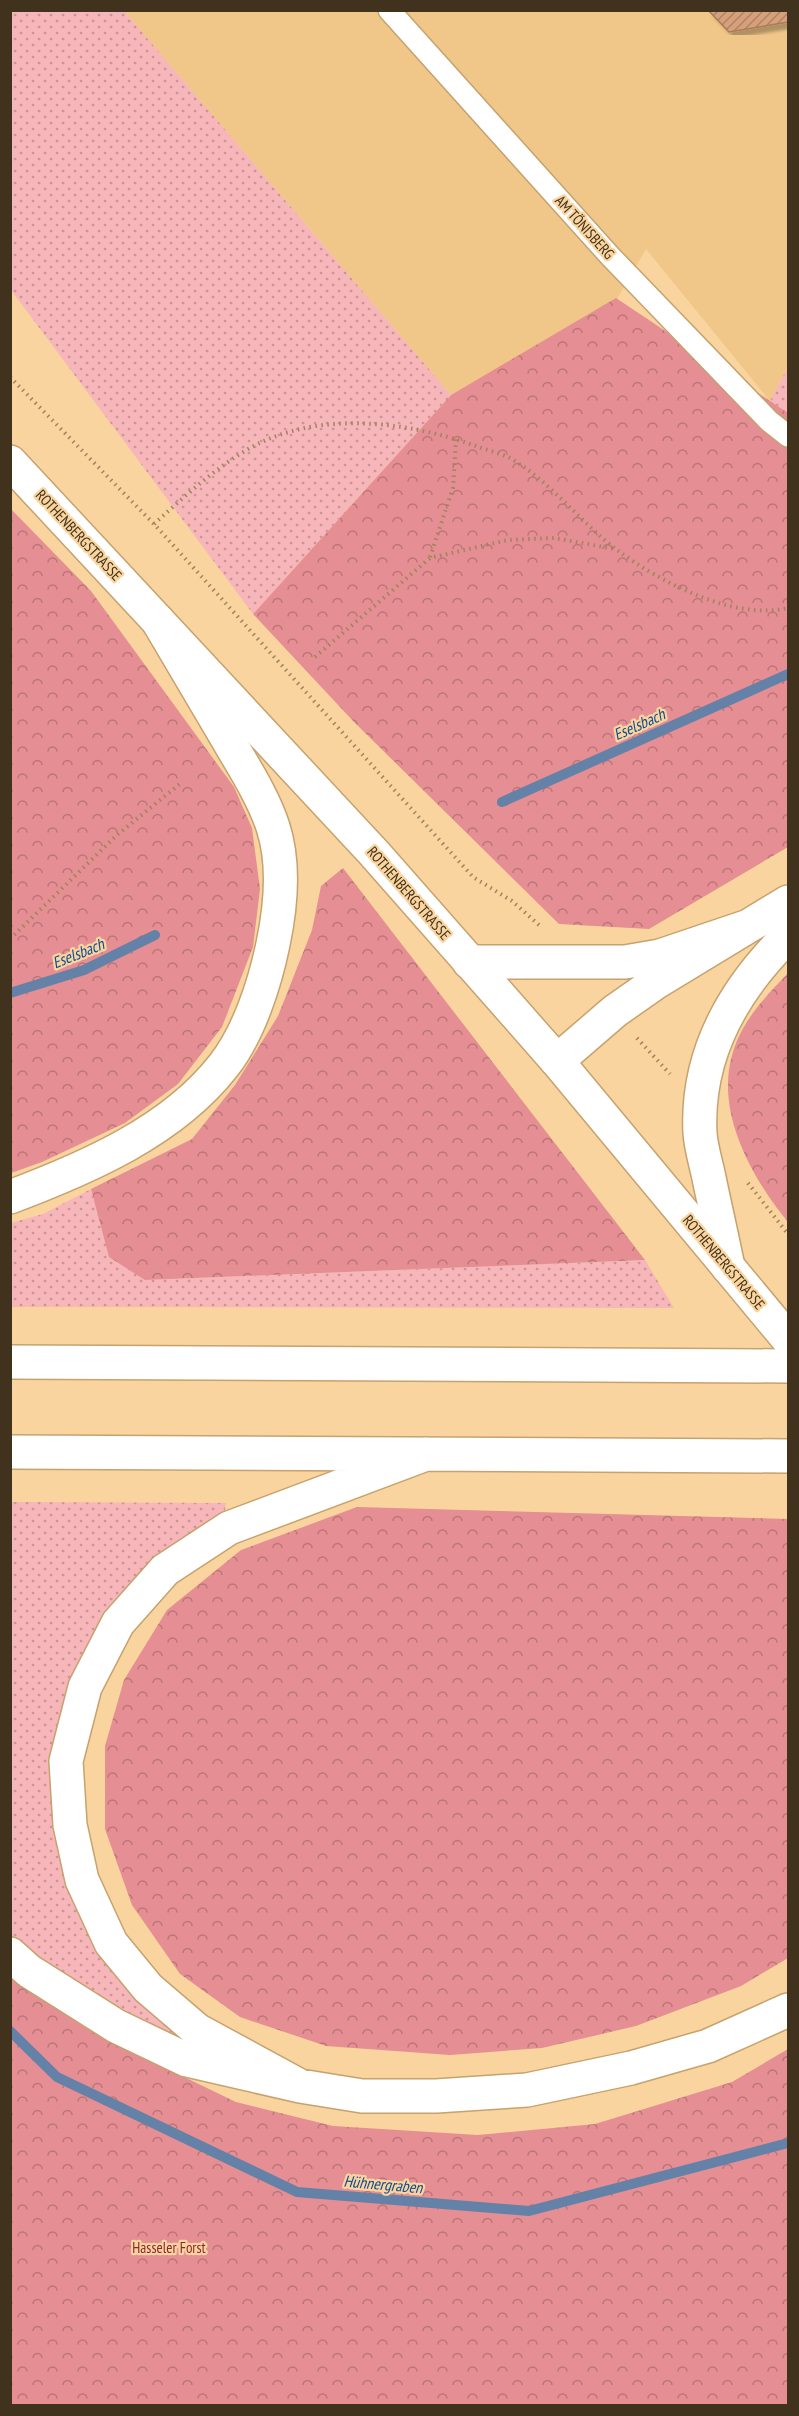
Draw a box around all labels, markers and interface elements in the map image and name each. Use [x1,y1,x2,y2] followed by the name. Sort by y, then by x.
[551,191,619,263] street label: AM TÖNISBERG
[32,485,126,585] street label: ROTHENBERGSTRASSE
[610,703,669,744] water label: Eselsbach
[363,842,455,944] street label: ROTHENBERGSTRASSE
[49,933,108,972] water label: Eselsbach
[679,1211,769,1313] street label: ROTHENBERGSTRASSE
[343,2171,424,2197] water label: Hühnergraben
[132,2238,206,2257] park label: Hasseler Forst

